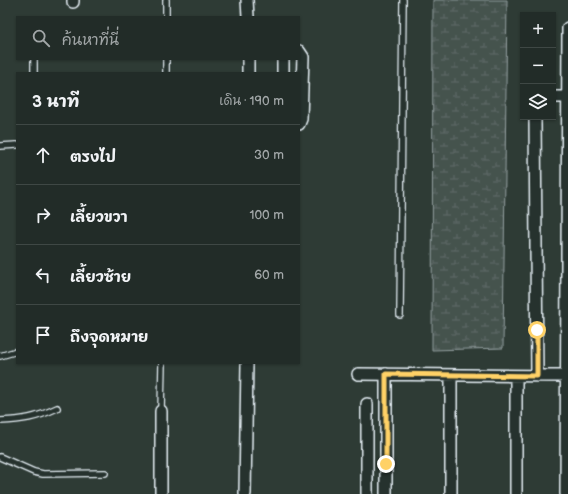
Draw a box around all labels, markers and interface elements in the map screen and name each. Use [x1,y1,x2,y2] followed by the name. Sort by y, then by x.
[520,12,556,120] map controls
[520,12,556,48] button: +
[16,16,300,60] search box
[30,27,52,49] icon: search
[62,31,119,50] text: ค้นหาที่นี่
[520,48,556,84] button: −
[520,84,556,120] button: layers
[32,92,79,112] text: 3 นาที
[219,93,284,109] text: เดิน · 190 m
[32,144,54,166] icon: ahead
[254,147,284,163] text: 30 m
[70,148,116,167] text: ตรงไป
[32,204,54,226] icon: right
[249,207,284,223] text: 100 m
[70,208,128,227] text: เลี้ยวขวา
[32,264,54,286] icon: left
[254,267,284,283] text: 60 m
[70,268,131,287] text: เลี้ยวซ้าย
[528,321,546,339] route start
[32,324,54,346] icon: arrive
[70,328,148,347] text: ถึงจุดหมาย
[377,455,395,473] route end

